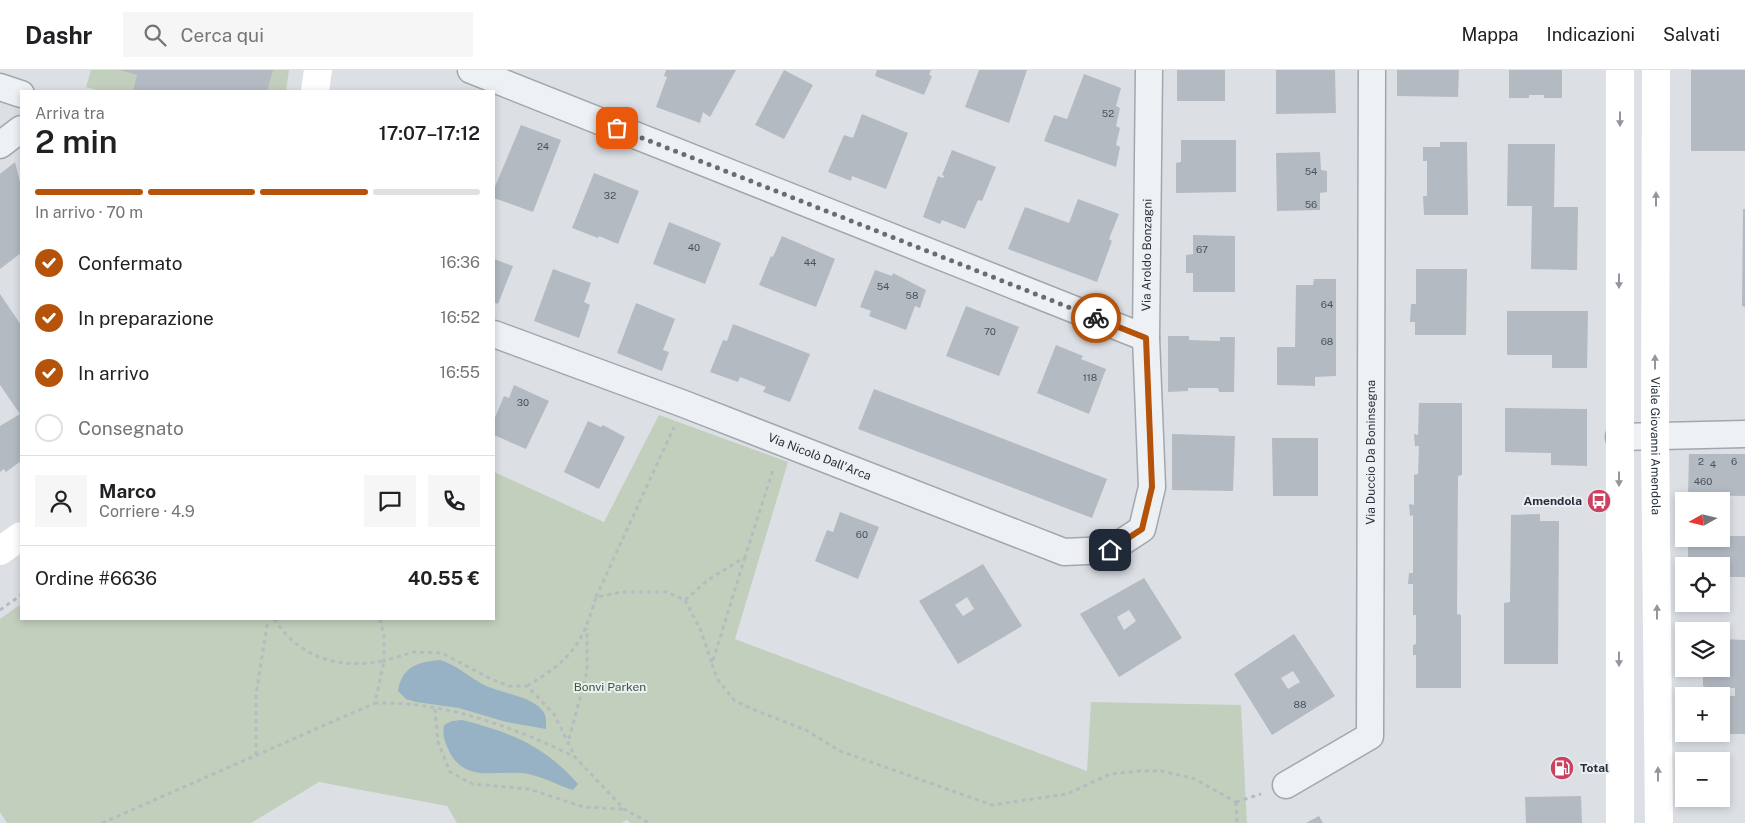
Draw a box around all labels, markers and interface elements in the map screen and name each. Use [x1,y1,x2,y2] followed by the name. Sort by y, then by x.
[123,12,473,57] search box
[25,21,93,49] text: Dashr
[141,21,169,49] icon: search
[181,24,264,46] text: Cerca qui
[1461,24,1519,45] text: Mappa
[1547,24,1635,45] text: Indicazioni
[1663,24,1720,45] text: Salvati
[35,104,105,123] text: Arriva tra
[596,107,638,149] pin
[1102,107,1114,119] house number: 52
[1616,111,1624,127] one-way arrow
[603,114,631,142] icon: bag
[379,122,480,144] text: 17:07–17:12
[35,123,118,160] text: 2 min
[537,140,549,152] house number: 24
[1305,165,1317,177] house number: 54
[604,189,616,201] house number: 32
[1652,191,1660,207] one-way arrow
[1305,198,1317,210] house number: 56
[1139,199,1155,311] street label: Via Aroldo Bonzagni
[35,203,143,222] text: In arrivo · 70 m
[688,241,700,253] house number: 40
[1196,243,1208,255] house number: 67
[35,249,63,277] icon: check
[78,252,182,274] text: Confermato
[440,253,480,272] text: 16:36
[804,256,816,268] house number: 44
[1615,273,1623,289] one-way arrow
[877,280,889,292] house number: 54
[906,289,918,301] house number: 58
[1071,293,1121,343] courier
[1321,298,1333,310] house number: 64
[35,304,63,332] icon: check
[1082,304,1110,332] icon: bike
[78,307,214,329] text: In preparazione
[440,308,480,327] text: 16:52
[984,325,996,337] house number: 70
[1321,335,1333,347] house number: 68
[1651,354,1659,370] one-way arrow
[35,359,63,387] icon: check
[78,362,149,384] text: In arrivo
[439,363,480,382] text: 16:55
[1083,371,1097,383] house number: 118
[1648,377,1663,515] street label: Viale Giovanni Amendola
[1364,380,1378,525] street label: Via Duccio Da Boninsegna
[517,396,529,408] house number: 30
[78,417,184,439] text: Consegnato
[766,430,873,483] street label: Via Nicolò Dall'Arca
[1698,455,1704,467] house number: 2
[1731,455,1737,467] house number: 6
[1710,458,1716,470] house number: 4
[1615,471,1623,487] one-way arrow
[35,475,87,527] button: person
[364,475,416,527] button: chat
[428,475,480,527] button: phone
[1694,475,1712,487] house number: 460
[99,480,156,502] text: Marco
[1586,488,1612,514] bus stop icon: Amendola
[1675,492,1730,548] north arrow
[1675,492,1730,807] map controls
[1524,494,1582,508] place label: Amendola
[99,502,195,521] text: Corriere · 4.9
[856,528,868,540] house number: 60
[1089,529,1131,571] pin
[1096,536,1124,564] icon: home
[1675,557,1730,612] button: locate
[35,567,157,589] text: Ordine #6636
[408,567,480,589] text: 40.55 €
[1653,604,1661,620] one-way arrow
[1675,622,1730,677] button: layers
[1615,651,1623,667] one-way arrow
[574,680,646,694] park label: Bonvi Parken
[1675,687,1730,742] button: +
[1294,698,1306,710] house number: 88
[1675,752,1730,807] button: −
[1549,755,1575,781] fuel station icon: Total
[1580,761,1609,775] place label: Total
[1654,766,1662,782] one-way arrow

